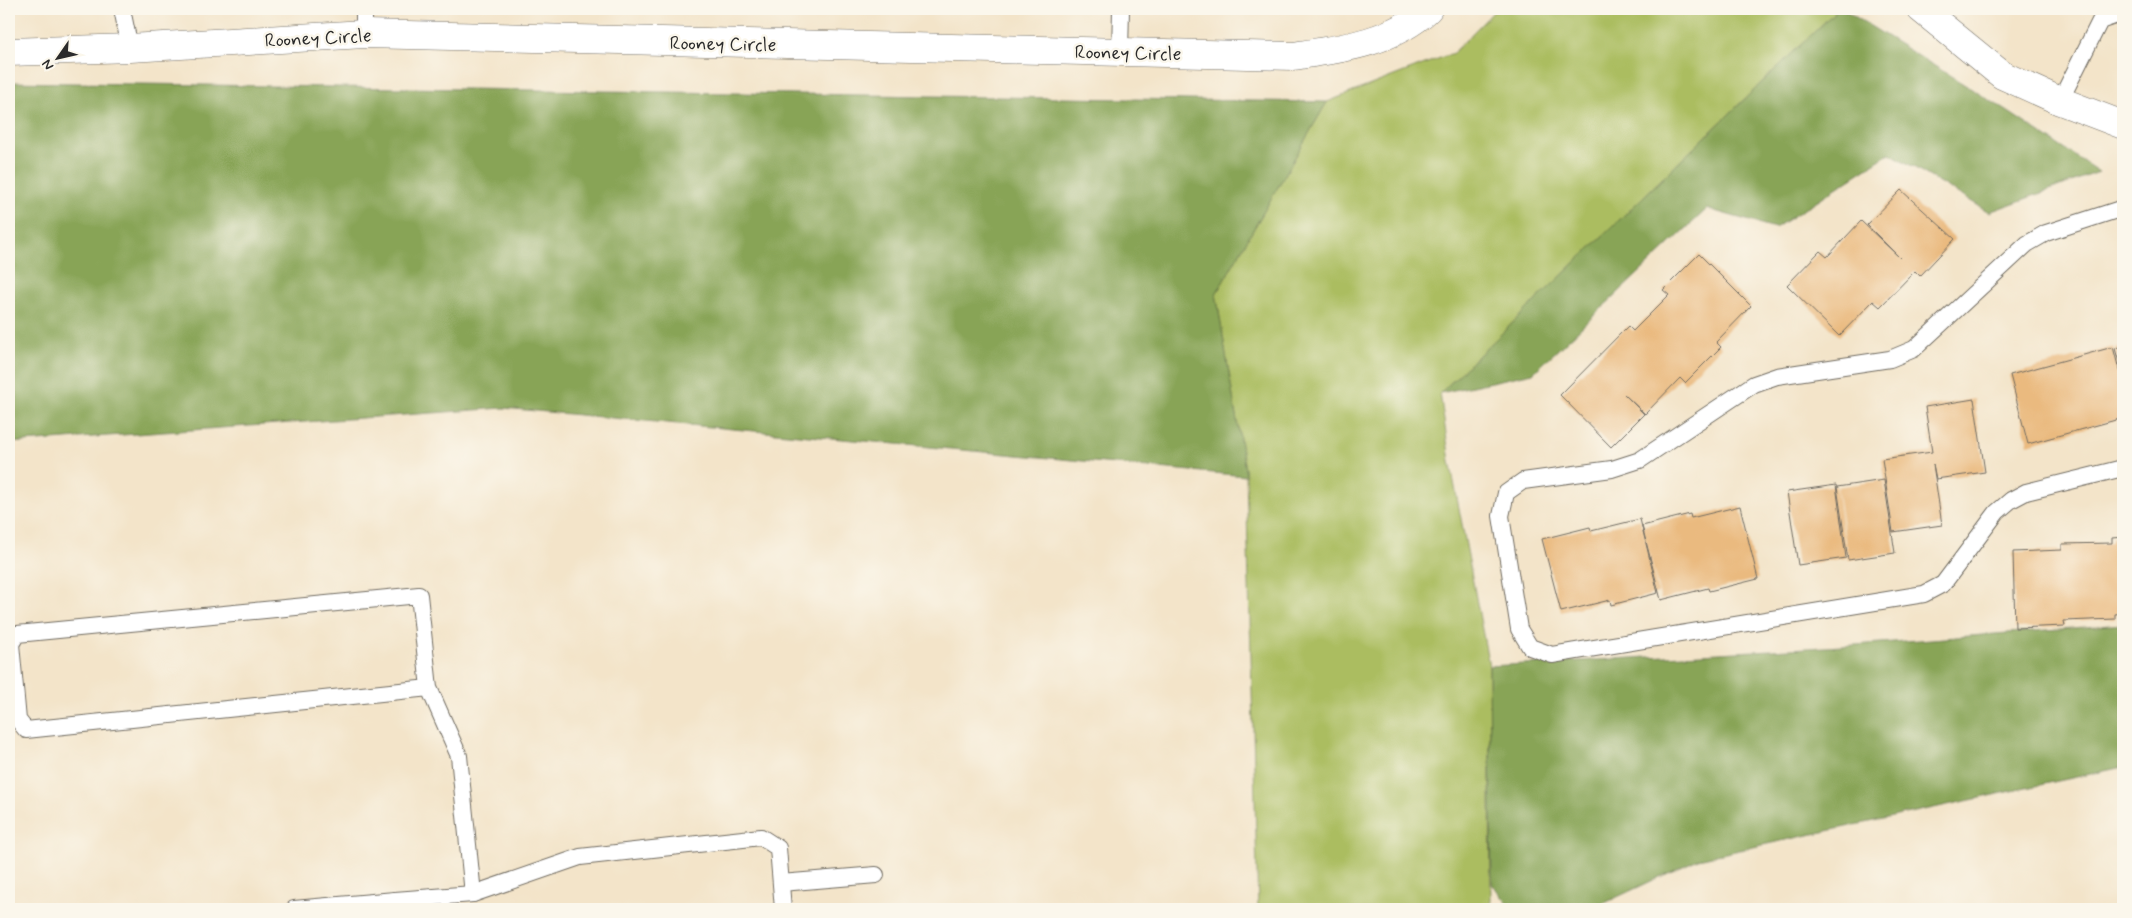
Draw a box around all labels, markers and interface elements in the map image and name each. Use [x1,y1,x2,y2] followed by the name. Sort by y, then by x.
[264,23,372,54] street label: Rooney Circle
[669,31,777,58] street label: Rooney Circle
[32,32,82,82] north arrow
[1074,40,1182,67] street label: Rooney Circle
[38,56,58,74] text: N

